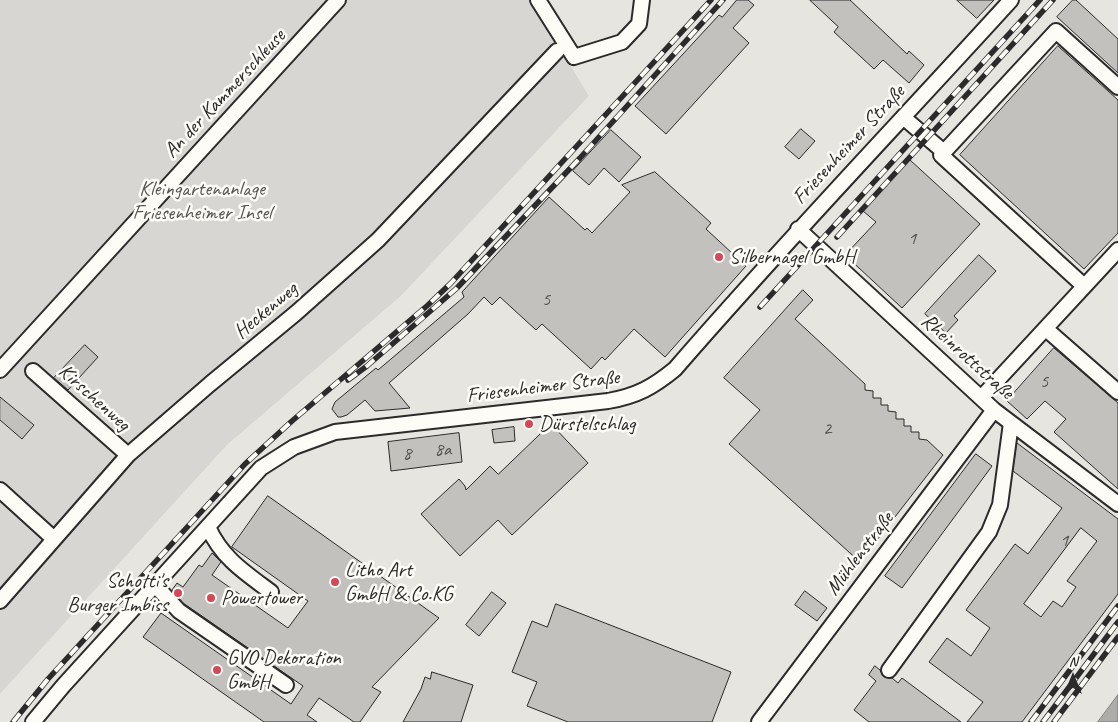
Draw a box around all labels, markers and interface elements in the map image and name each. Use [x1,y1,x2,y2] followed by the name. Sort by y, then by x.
[159,24,291,164] street label: An der Kammerschleuse
[787,80,911,210] street label: Friesenheimer Straße
[132,176,272,226] park label: Kleingartenanlage Friesenheimer Insel
[908,228,916,250] house number: 1
[729,244,855,270] place label: Silbernagel GmbH
[713,251,725,263] marker: Silbernagel GmbH
[229,277,303,345] street label: Heckenweg
[542,289,550,311] house number: 5
[915,309,1019,405] street label: Rheinrottstraße
[53,359,135,437] street label: Kirschenweg
[465,365,621,409] street label: Friesenheimer Straße
[1040,371,1048,393] house number: 5
[539,411,635,437] place label: Dürstelschlag
[523,418,535,430] marker: Dürstelschlag
[823,418,831,440] house number: 2
[435,439,451,461] house number: 8a
[403,443,411,465] house number: 8
[821,507,899,601] street label: Mühlenstraße
[1060,530,1068,552] house number: 1
[345,557,453,607] place label: Litho Art GmbH & Co.KG
[67,568,168,618] place label: Schotti's Burger Imbiss
[329,576,341,588] marker: Litho Art GmbH & Co.KG
[221,585,302,611] place label: Powertower
[172,587,184,599] marker: Schotti's Burger Imbiss
[205,592,217,604] marker: Powertower
[227,645,341,695] place label: GVO Dekoration GmbH
[1048,652,1098,702] north arrow
[1069,653,1077,670] text: N
[211,664,223,676] marker: GVO Dekoration GmbH

